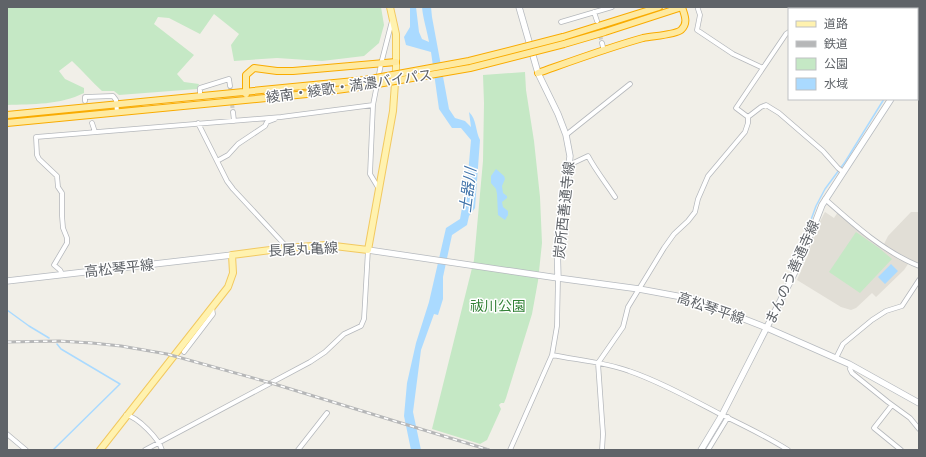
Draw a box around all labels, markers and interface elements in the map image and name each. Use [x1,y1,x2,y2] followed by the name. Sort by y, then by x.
[788,8,918,100] legend
[824,17,848,31] text: 道路
[824,37,848,51] text: 鉄道
[824,57,848,71] text: 公園
[265,66,433,107] street label: 綾南・綾歌・満濃バイパス
[824,77,848,91] text: 水域
[551,160,578,260] street label: 炭所西善通寺線
[456,165,480,213] water label: 土器川
[762,218,823,327] street label: まんのう善通寺線
[268,239,338,260] street label: 長尾丸亀線
[83,256,155,281] street label: 高松琴平線
[675,289,747,328] street label: 高松琴平線
[470,298,526,315] park label: 祓川公園

